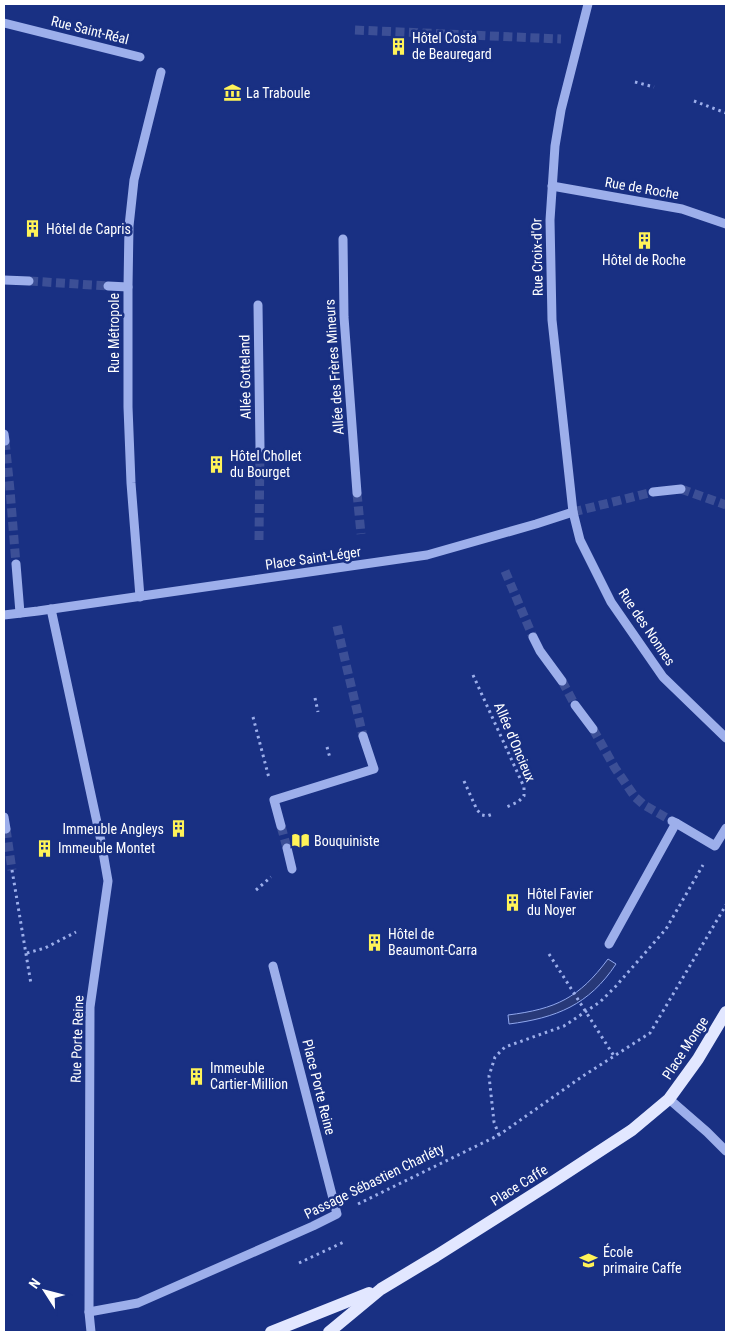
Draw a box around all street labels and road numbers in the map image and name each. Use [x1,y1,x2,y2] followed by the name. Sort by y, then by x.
[50,13,130,47] street label: Rue Saint-Réal
[604,174,681,202] street label: Rue de Roche
[528,218,546,296] street label: Rue Croix-d'Or
[106,293,122,373] street label: Rue Métropole
[321,299,347,435] street label: Allée des Frères Mineurs
[236,335,254,419] street label: Allée Gotteland
[264,543,362,573] street label: Place Saint-Léger
[615,586,679,668] street label: Rue des Nonnes
[491,700,539,784] street label: Allée d'Oncieux
[67,994,87,1083] street label: Rue Porte Reine
[659,1013,711,1082] street label: Place Monge
[299,1038,339,1137] street label: Place Porte Reine
[301,1140,447,1222] street label: Passage Sébastien Charléty
[488,1161,551,1209] street label: Place Caffe

